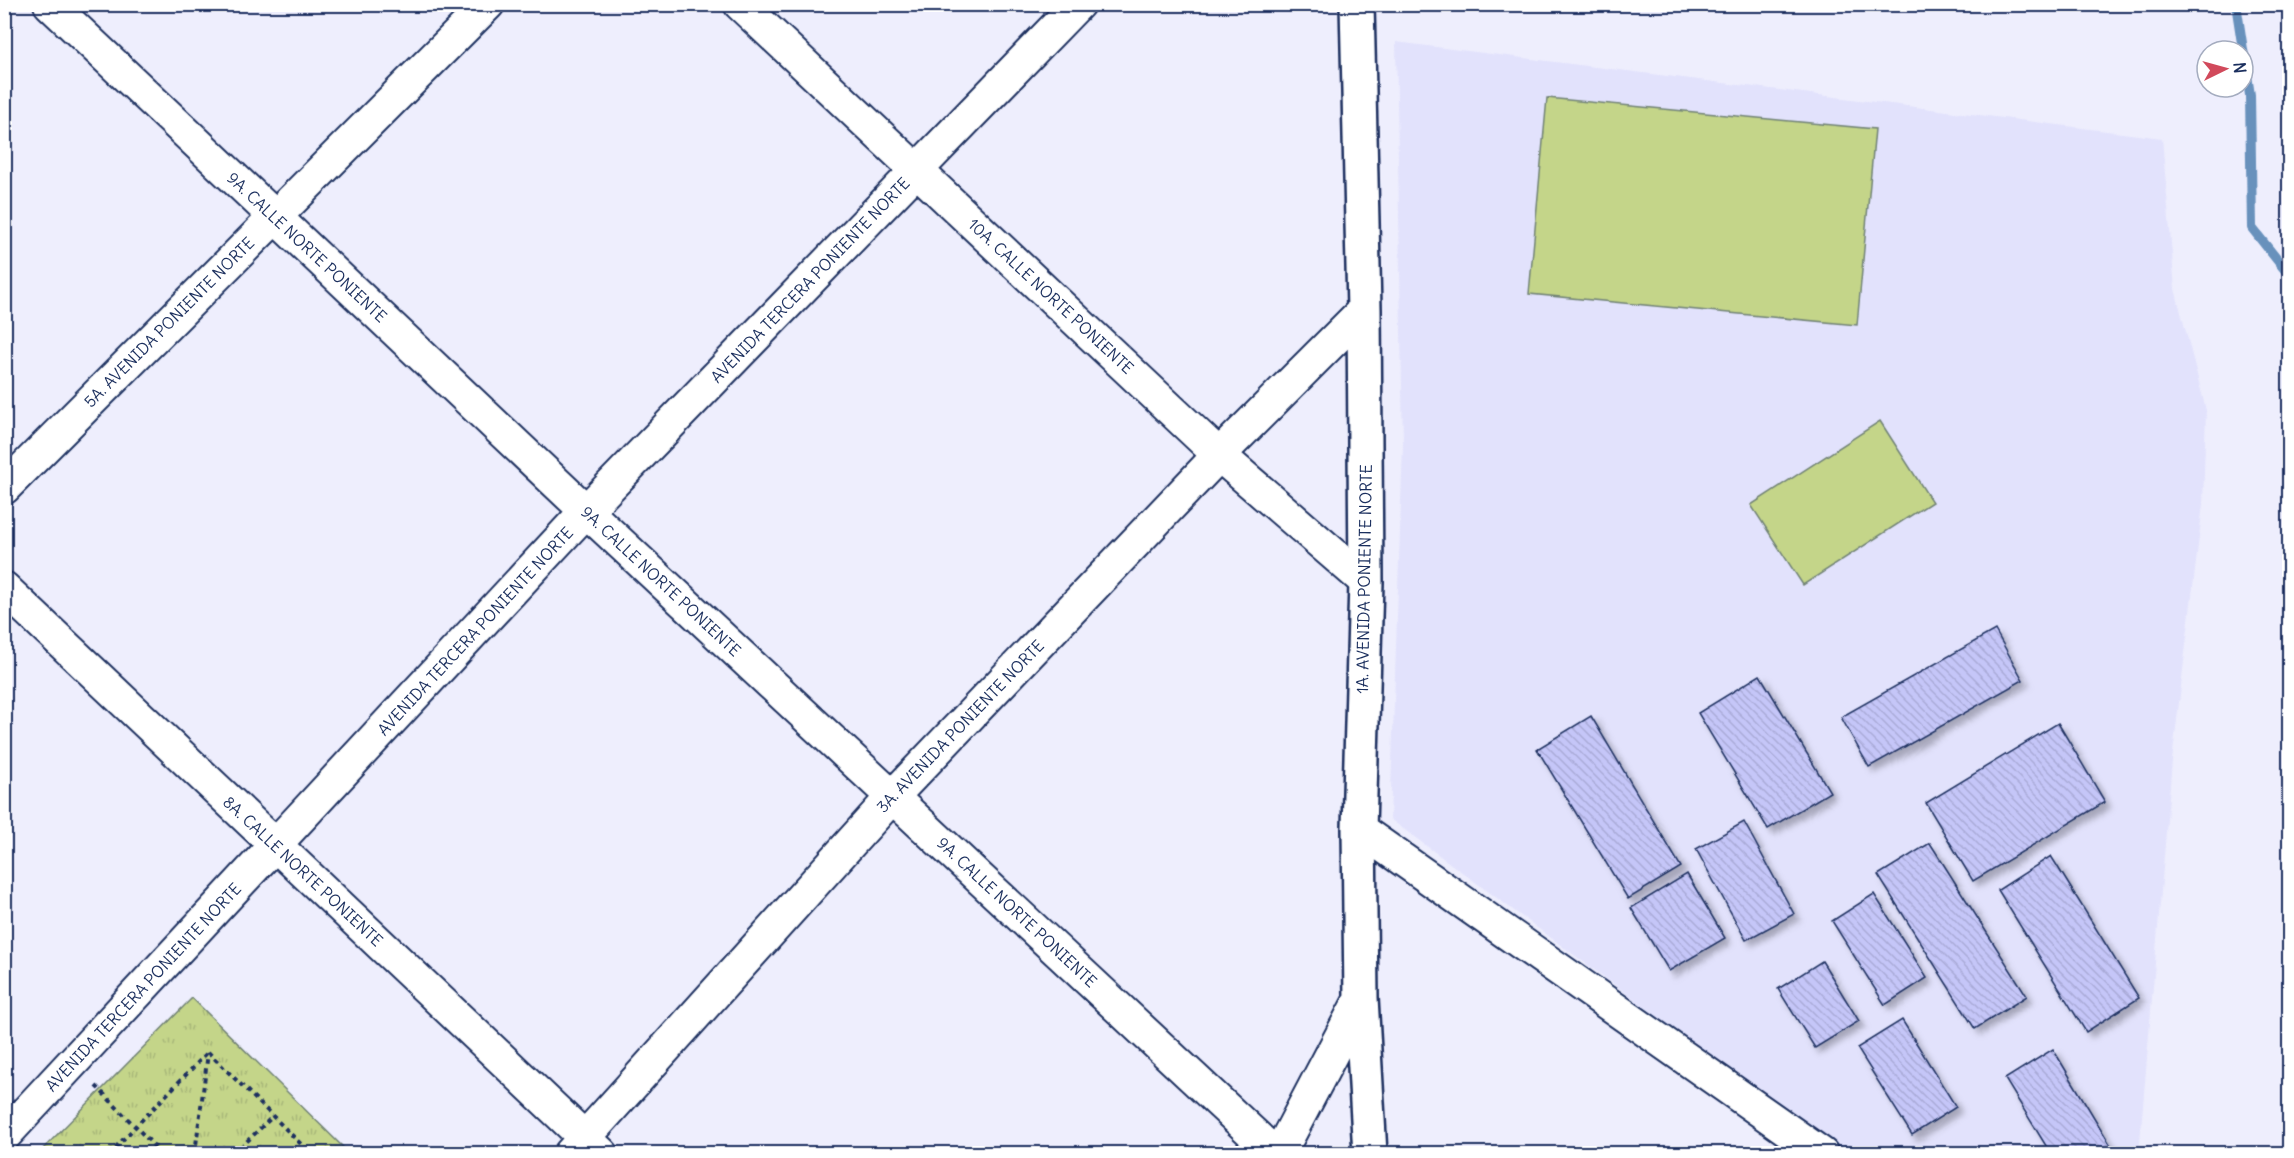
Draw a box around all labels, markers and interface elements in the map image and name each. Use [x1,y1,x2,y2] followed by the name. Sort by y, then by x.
[2195,39,2255,99] north arrow
[2229,61,2250,74] text: N
[223,168,391,326] street label: 9A. CALLE NORTE PONIENTE
[706,173,914,387] street label: AVENIDA TERCERA PONIENTE NORTE
[964,214,1138,378] street label: 10A. CALLE NORTE PONIENTE
[80,233,258,411] street label: 5A. AVENIDA PONIENTE NORTE
[1352,464,1376,694] street label: 1A. AVENIDA PONIENTE NORTE
[577,502,745,660] street label: 9A. CALLE NORTE PONIENTE
[373,523,577,739] street label: AVENIDA TERCERA PONIENTE NORTE
[872,636,1048,816] street label: 3A. AVENIDA PONIENTE NORTE
[219,792,387,950] street label: 8A. CALLE NORTE PONIENTE
[933,833,1101,991] street label: 9A. CALLE NORTE PONIENTE
[41,879,245,1095] street label: AVENIDA TERCERA PONIENTE NORTE

